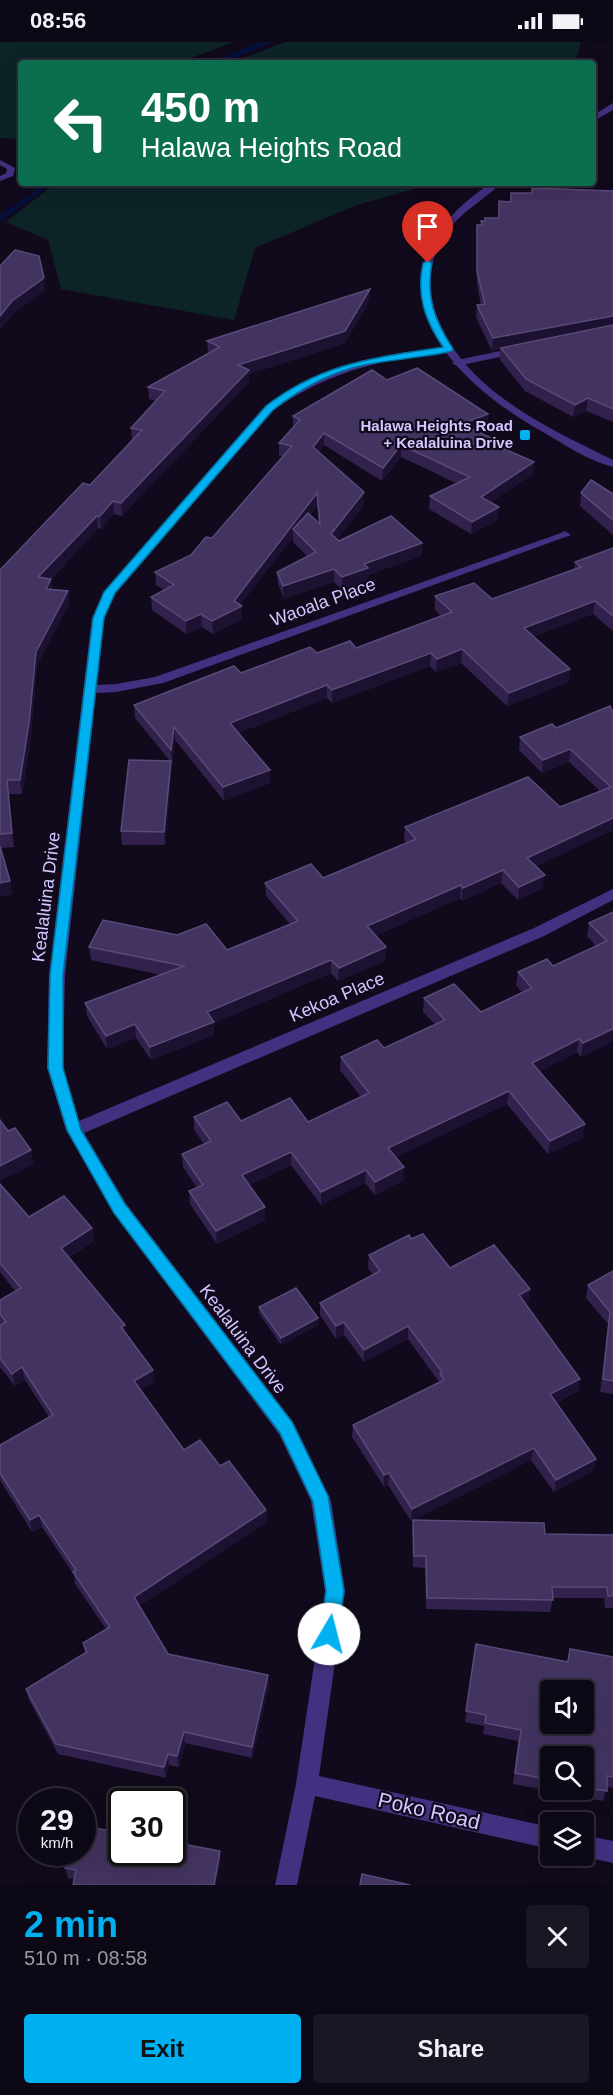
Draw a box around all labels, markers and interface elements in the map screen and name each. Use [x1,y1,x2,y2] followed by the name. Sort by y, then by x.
[30,8,86,33] text: 08:56
[42,84,120,162] icon: left
[141,84,260,131] text: 450 m
[141,133,402,163] text: Halawa Heights Road
[402,201,453,263] pin
[411,210,444,243] icon: arrive
[360,417,513,451] place label: Halawa Heights Road + Kealaluina Drive
[518,428,532,442] marker: Halawa Heights Road + Kealaluina Drive
[268,574,378,630] street label: Waoala Place
[28,831,64,963] street label: Kealaluina Drive
[287,968,387,1026] street label: Kekoa Place
[196,1281,290,1397] street label: Kealaluina Drive
[297,1602,361,1666] position arrow
[540,1680,594,1866] map controls
[540,1680,594,1734] button: sound
[540,1746,594,1800] button: search
[108,1788,186,1866] speed limit sign: 30
[376,1788,482,1833] street label: Poko Road
[40,1803,74,1836] text: 29
[540,1812,594,1866] button: layers
[41,1834,73,1851] text: km/h
[24,1904,118,1945] text: 2 min
[526,1905,589,1968] button: close
[24,1947,147,1969] text: 510 m · 08:58
[24,2014,301,2083] button: Exit
[313,2014,589,2083] button: Share

